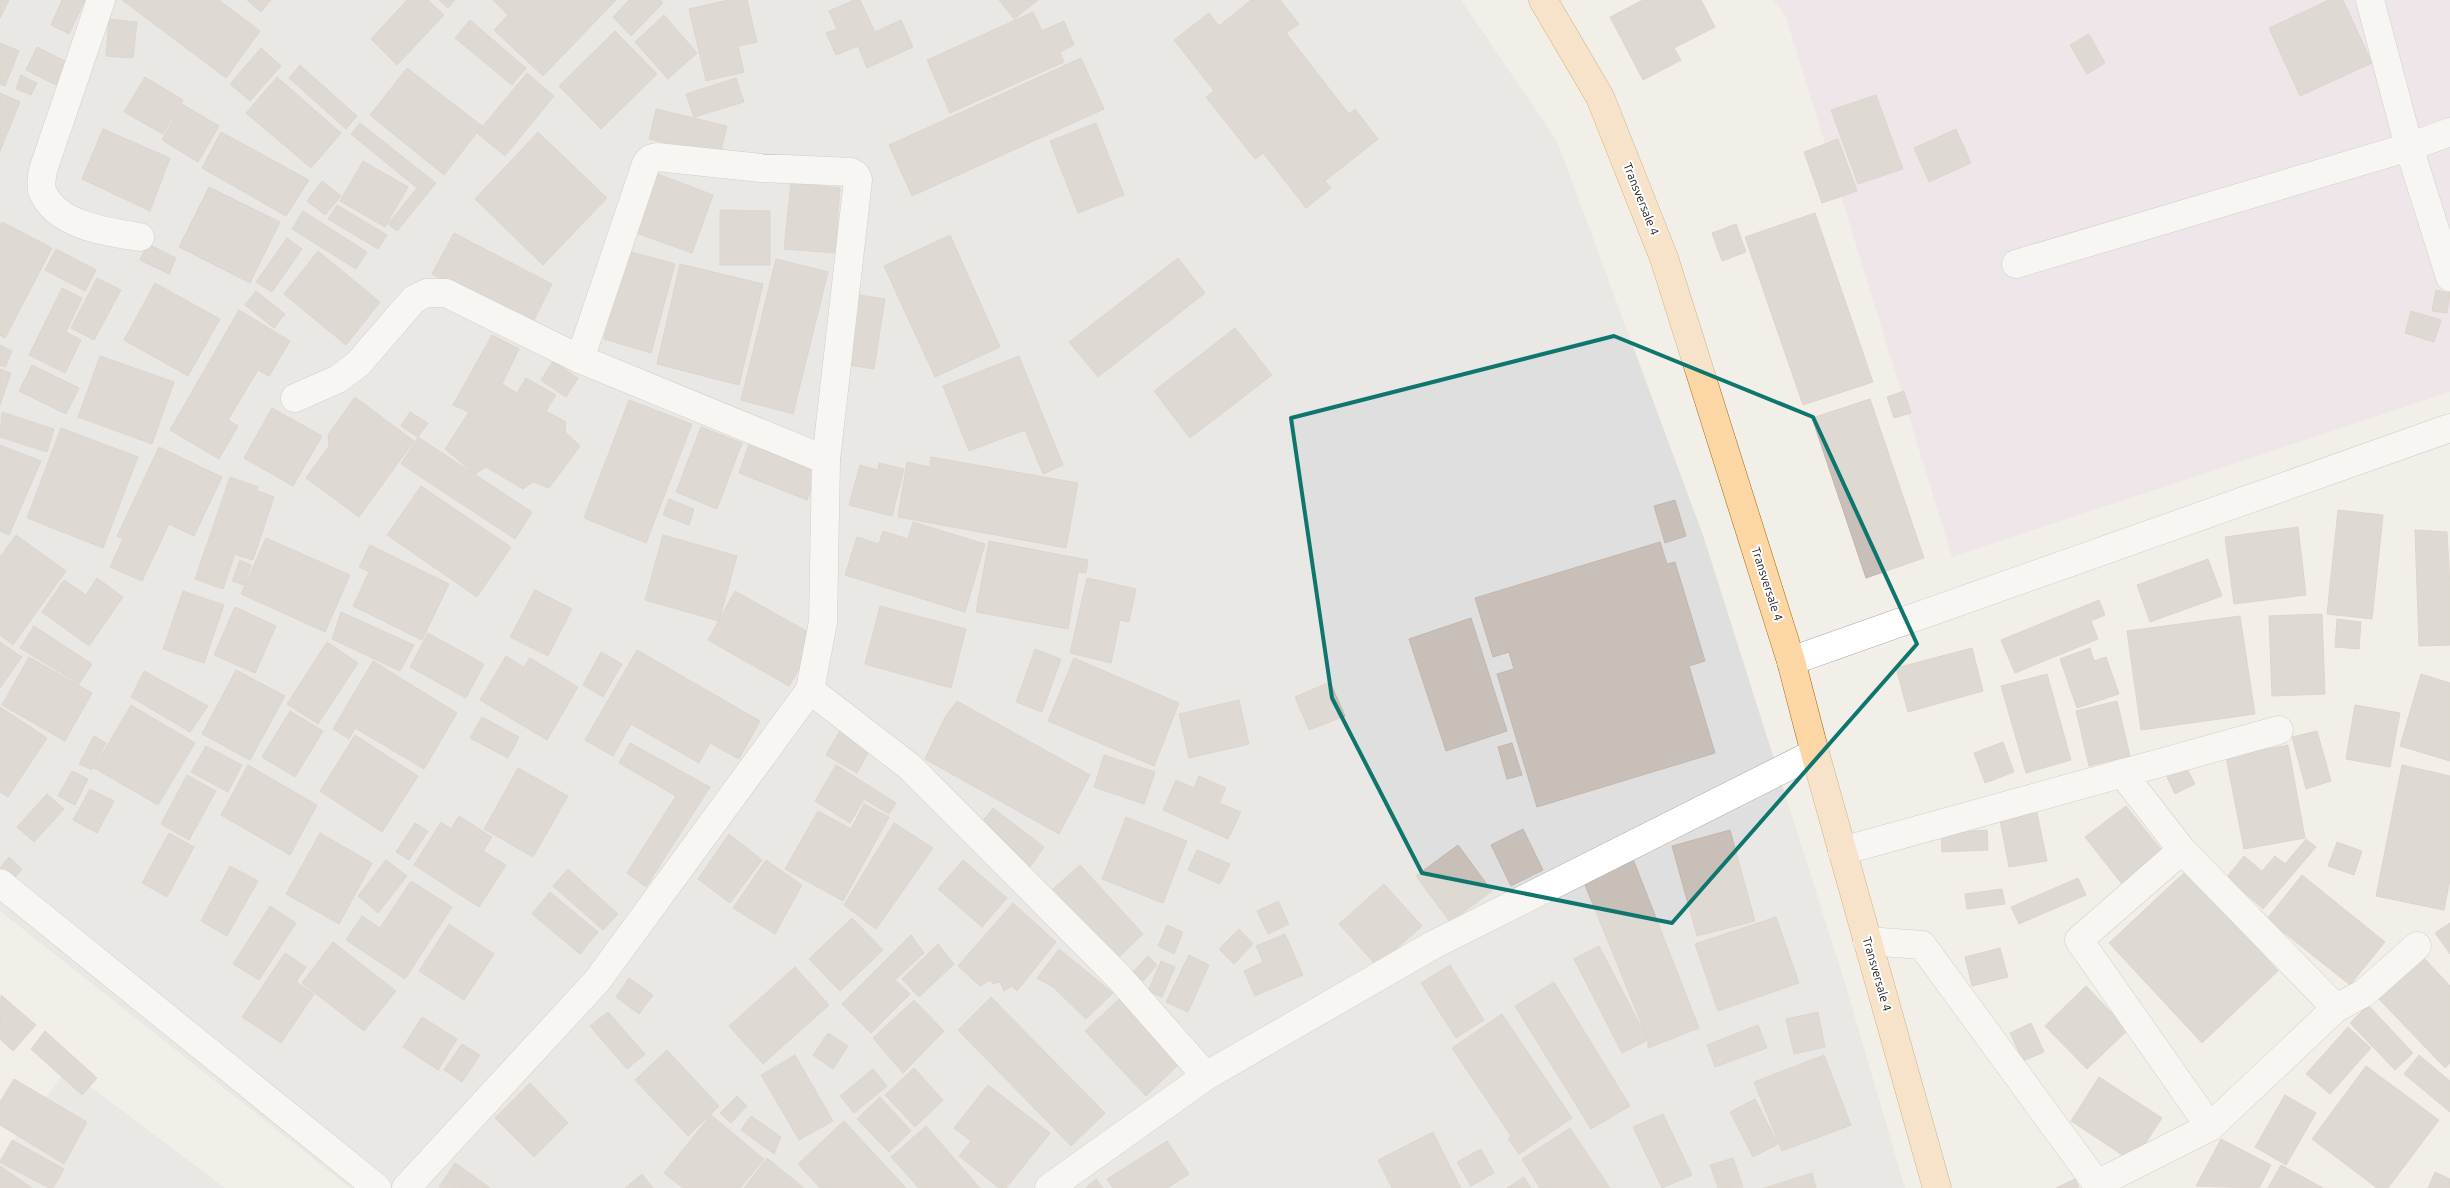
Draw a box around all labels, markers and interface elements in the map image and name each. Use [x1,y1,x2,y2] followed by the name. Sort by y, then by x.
[1621,161,1662,237] street label: Transversale 4
[1749,545,1786,623] street label: Transversale 4
[1861,935,1894,1013] street label: Transversale 4

